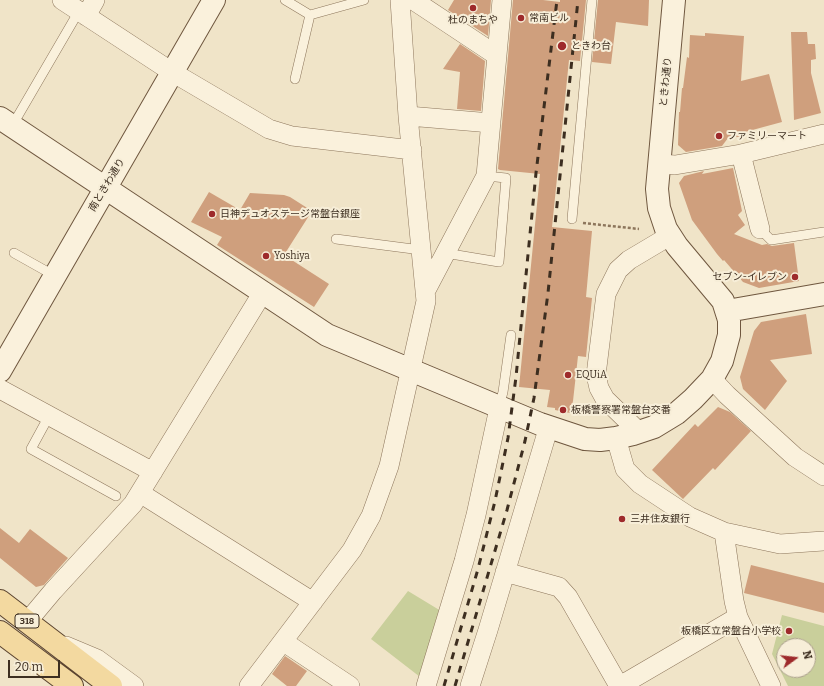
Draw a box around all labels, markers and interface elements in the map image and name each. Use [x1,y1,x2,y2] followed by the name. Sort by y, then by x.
[468,3,478,13] marker: 杜のまちや
[529,12,569,24] place label: 常南ビル
[516,13,526,23] marker: 常南ビル
[448,14,498,26] place label: 杜のまちや
[556,40,568,52] marker: ときわ台
[571,40,611,52] place label: ときわ台
[657,57,675,107] street label: ときわ通り
[727,130,807,142] place label: ファミリーマート
[714,131,724,141] marker: ファミリーマート
[86,156,128,214] street label: 南ときわ通り
[220,208,360,220] place label: 日神デュオステージ常盤台銀座
[207,209,217,219] marker: 日神デュオステージ常盤台銀座
[274,250,310,262] place label: Yoshiya
[261,251,271,261] marker: Yoshiya
[712,271,787,283] place label: セブン-イレブン
[790,272,800,282] marker: セブン-イレブン
[576,369,607,381] place label: EQUiA
[563,370,573,380] marker: EQUiA
[571,404,671,416] place label: 板橋警察署常盤台交番
[558,405,568,415] marker: 板橋警察署常盤台交番
[630,513,690,525] place label: 三井住友銀行
[617,514,627,524] marker: 三井住友銀行
[15,614,39,628] road number: 318
[681,625,781,637] place label: 板橋区立常盤台小学校
[784,626,794,636] marker: 板橋区立常盤台小学校
[776,638,816,678] north arrow
[800,649,814,661] text: N
[10,652,62,678] scale bar
[15,660,43,674] text: 20 m

